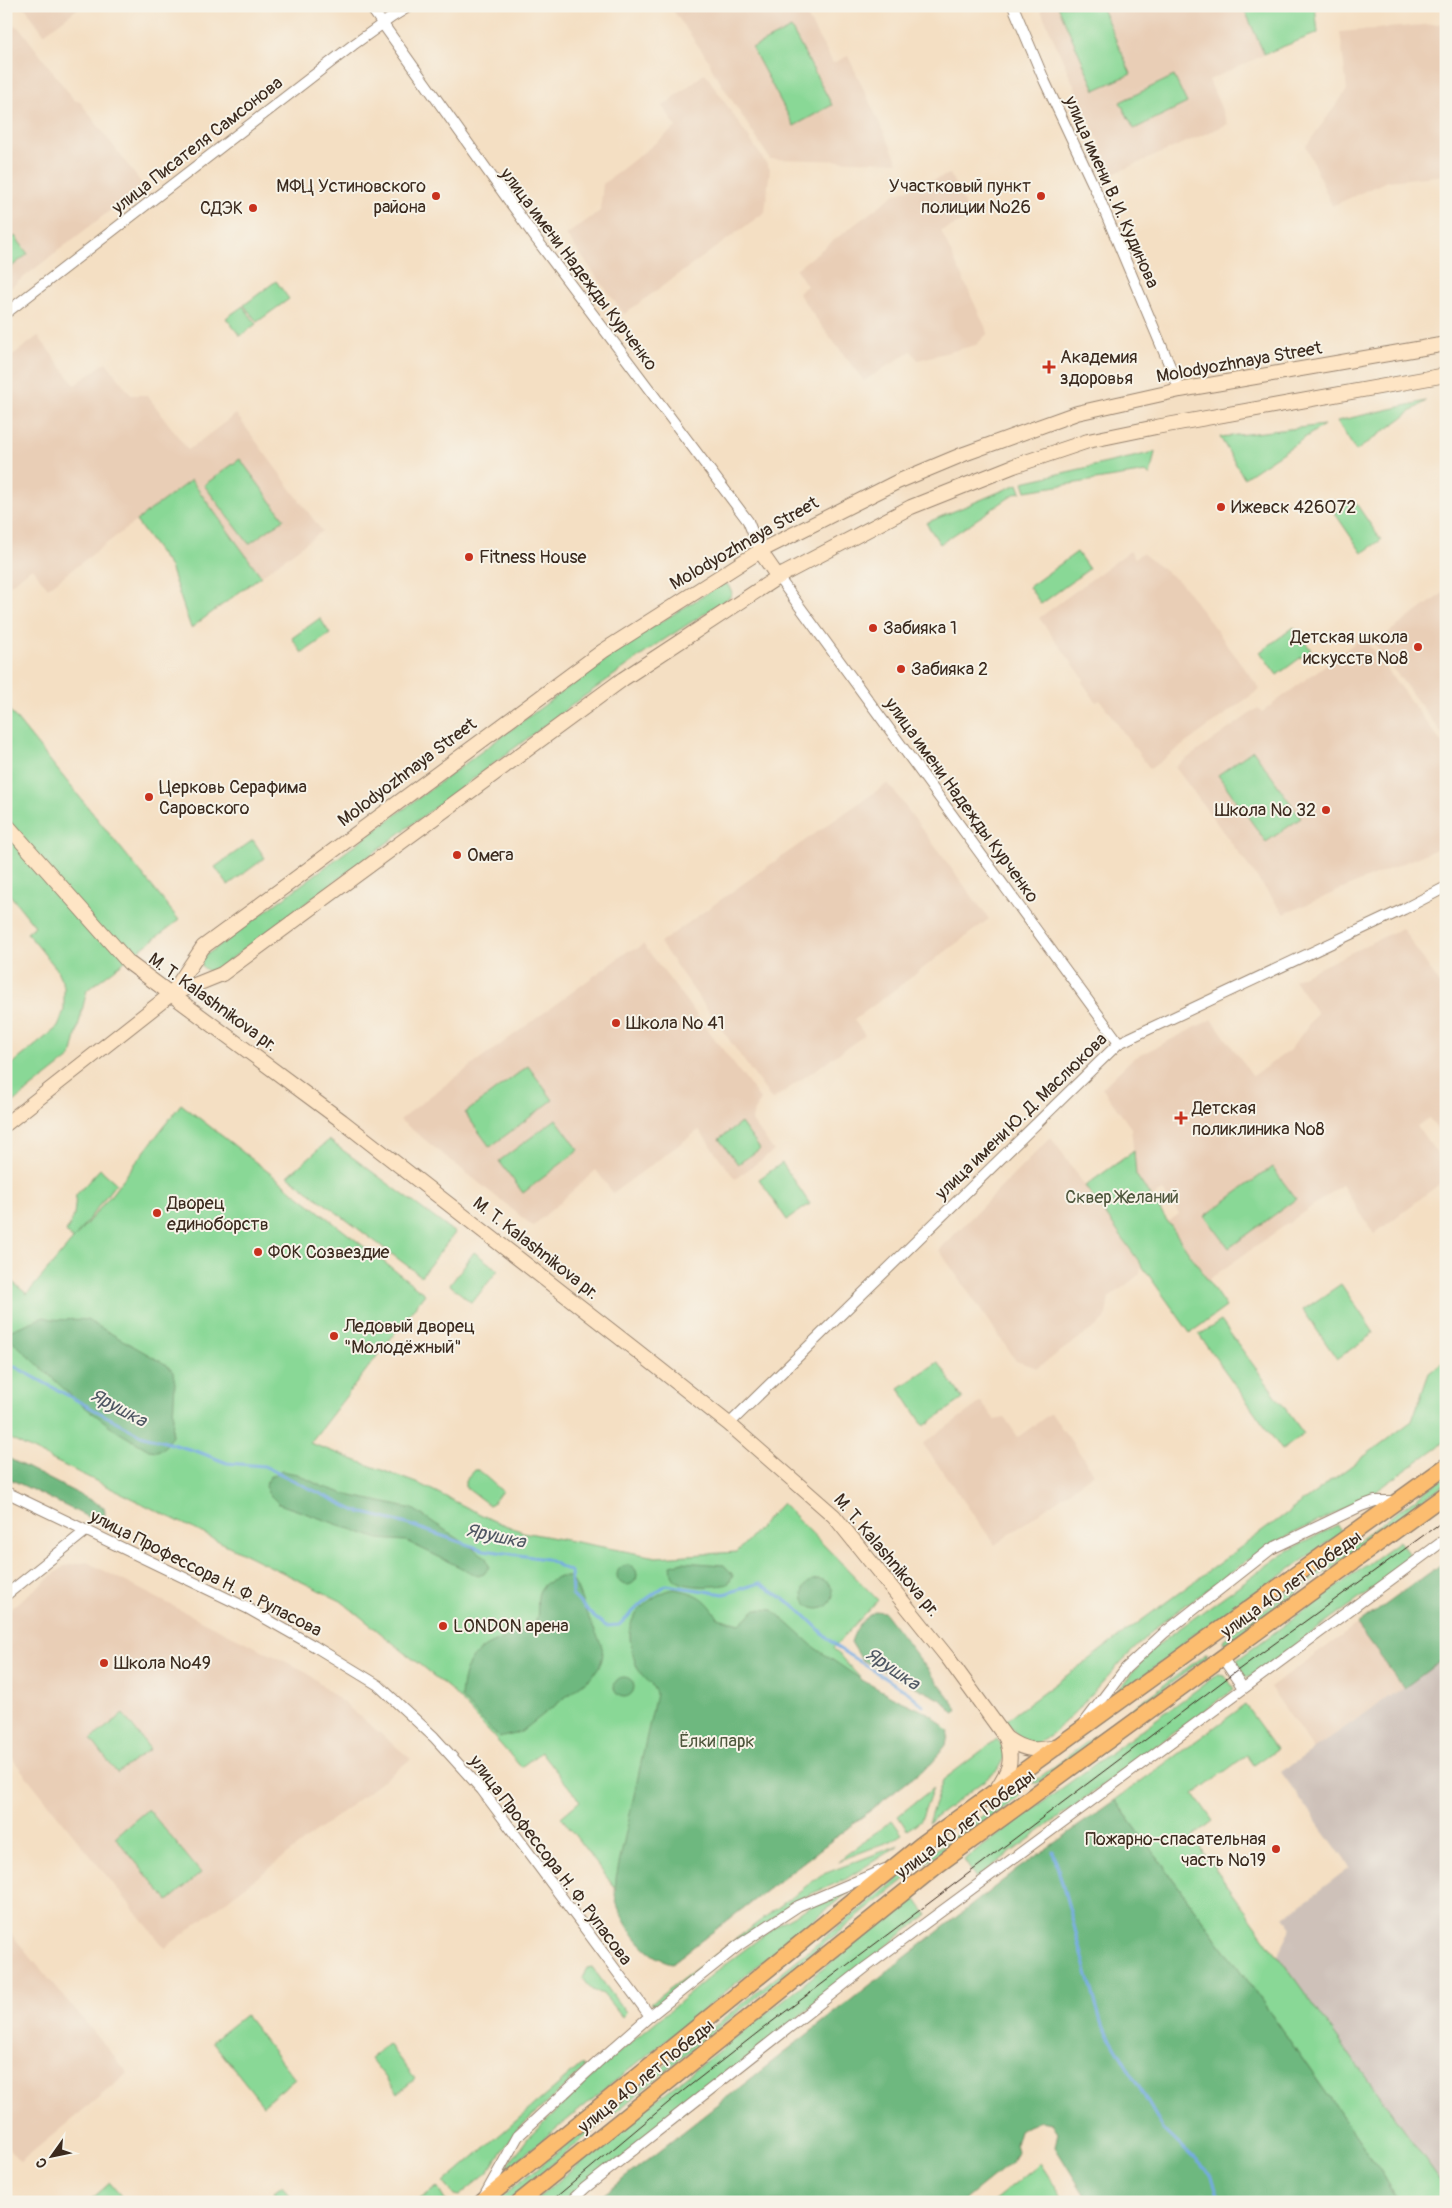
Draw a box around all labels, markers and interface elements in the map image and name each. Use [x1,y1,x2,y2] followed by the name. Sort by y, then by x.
[106,71,287,220] street label: улица Писателя Самсонова
[1058,92,1164,292] street label: улица имени В. И. Кудинова
[494,163,663,376] street label: улица имени Надежды Курченко
[276,175,426,219] place label: МФЦ Устиновского района
[889,175,1031,219] place label: Участковый пункт полиции №26
[430,190,442,202] marker: МФЦ Устиновского района
[1035,190,1047,202] marker: Участковый пункт полиции №26
[200,197,243,220] place label: СДЭК
[247,202,259,214] marker: СДЭК
[1154,336,1324,388] street label: Molodyozhnaya Street
[1060,346,1137,390] place label: Академия здоровья
[1042,360,1056,374] marker: Академия здоровья
[666,491,823,595] street label: Molodyozhnaya Street
[1231,496,1356,519] place label: Ижевск 426072
[1215,501,1227,513] marker: Ижевск 426072
[479,546,587,569] place label: Fitness House
[463,551,475,563] marker: Fitness House
[883,617,957,640] place label: Забияка 1
[867,622,879,634] marker: Забияка 1
[1290,626,1408,670] place label: Детская школа искусств №8
[1412,641,1424,653] marker: Детская школа искусств №8
[911,658,988,681] place label: Забияка 2
[895,663,907,675] marker: Забияка 2
[879,692,1044,908] street label: улица имени Надежды Курченко
[333,712,482,832] street label: Molodyozhnaya Street
[159,776,307,820] place label: Церковь Серафима Саровского
[143,791,155,803] marker: Церковь Серафима Саровского
[1215,799,1316,822] place label: Школа № 32
[1320,804,1332,816] marker: Школа № 32
[467,844,514,867] place label: Омега
[451,849,463,861] marker: Омега
[144,948,282,1057] street label: M. T. Kalashnikova pr.
[626,1012,725,1035] place label: Школа № 41
[610,1017,622,1029] marker: Школа № 41
[930,1028,1112,1205] street label: улица имени Ю. Д. Маслюкова
[1191,1097,1325,1141] place label: Детская поликлиника №8
[1174,1111,1188,1125] marker: Детская поликлиника №8
[1065,1186,1179,1209] park label: Сквер Желаний
[166,1192,268,1236] place label: Дворец единоборств
[468,1192,603,1305] street label: M. T. Kalashnikova pr.
[151,1207,163,1219] marker: Дворец единоборств
[268,1241,389,1264] place label: ФОК Созвездие
[252,1246,264,1258] marker: ФОК Созвездие
[343,1315,475,1359] place label: Ледовый дворец "Молодёжный"
[328,1330,340,1342] marker: Ледовый дворец "Молодёжный"
[86,1383,152,1433] water label: Ярушка
[828,1489,945,1622] street label: M. T. Kalashnikova pr.
[85,1504,326,1642] street label: улица Профессора Н. Ф. Рупасова
[464,1518,529,1554] water label: Ярушка
[1215,1526,1366,1644] street label: улица 40 лет Победы
[453,1615,569,1638] place label: LONDON арена
[437,1620,449,1632] marker: LONDON арена
[861,1642,925,1696] water label: Ярушка
[114,1652,211,1675] place label: Школа №49
[98,1657,110,1669] marker: Школа №49
[679,1730,755,1753] park label: Ёлки парк
[463,1750,637,1970] street label: улица Профессора Н. Ф. Рупасова
[890,1764,1040,1885] street label: улица 40 лет Победы
[1085,1828,1266,1872] place label: Пожарно-спасательная часть №19
[1270,1843,1282,1855] marker: Пожарно-спасательная часть №19
[573,2014,719,2139] street label: улица 40 лет Победы
[28,2130,78,2180] north arrow
[32,2154,51,2171] text: С

